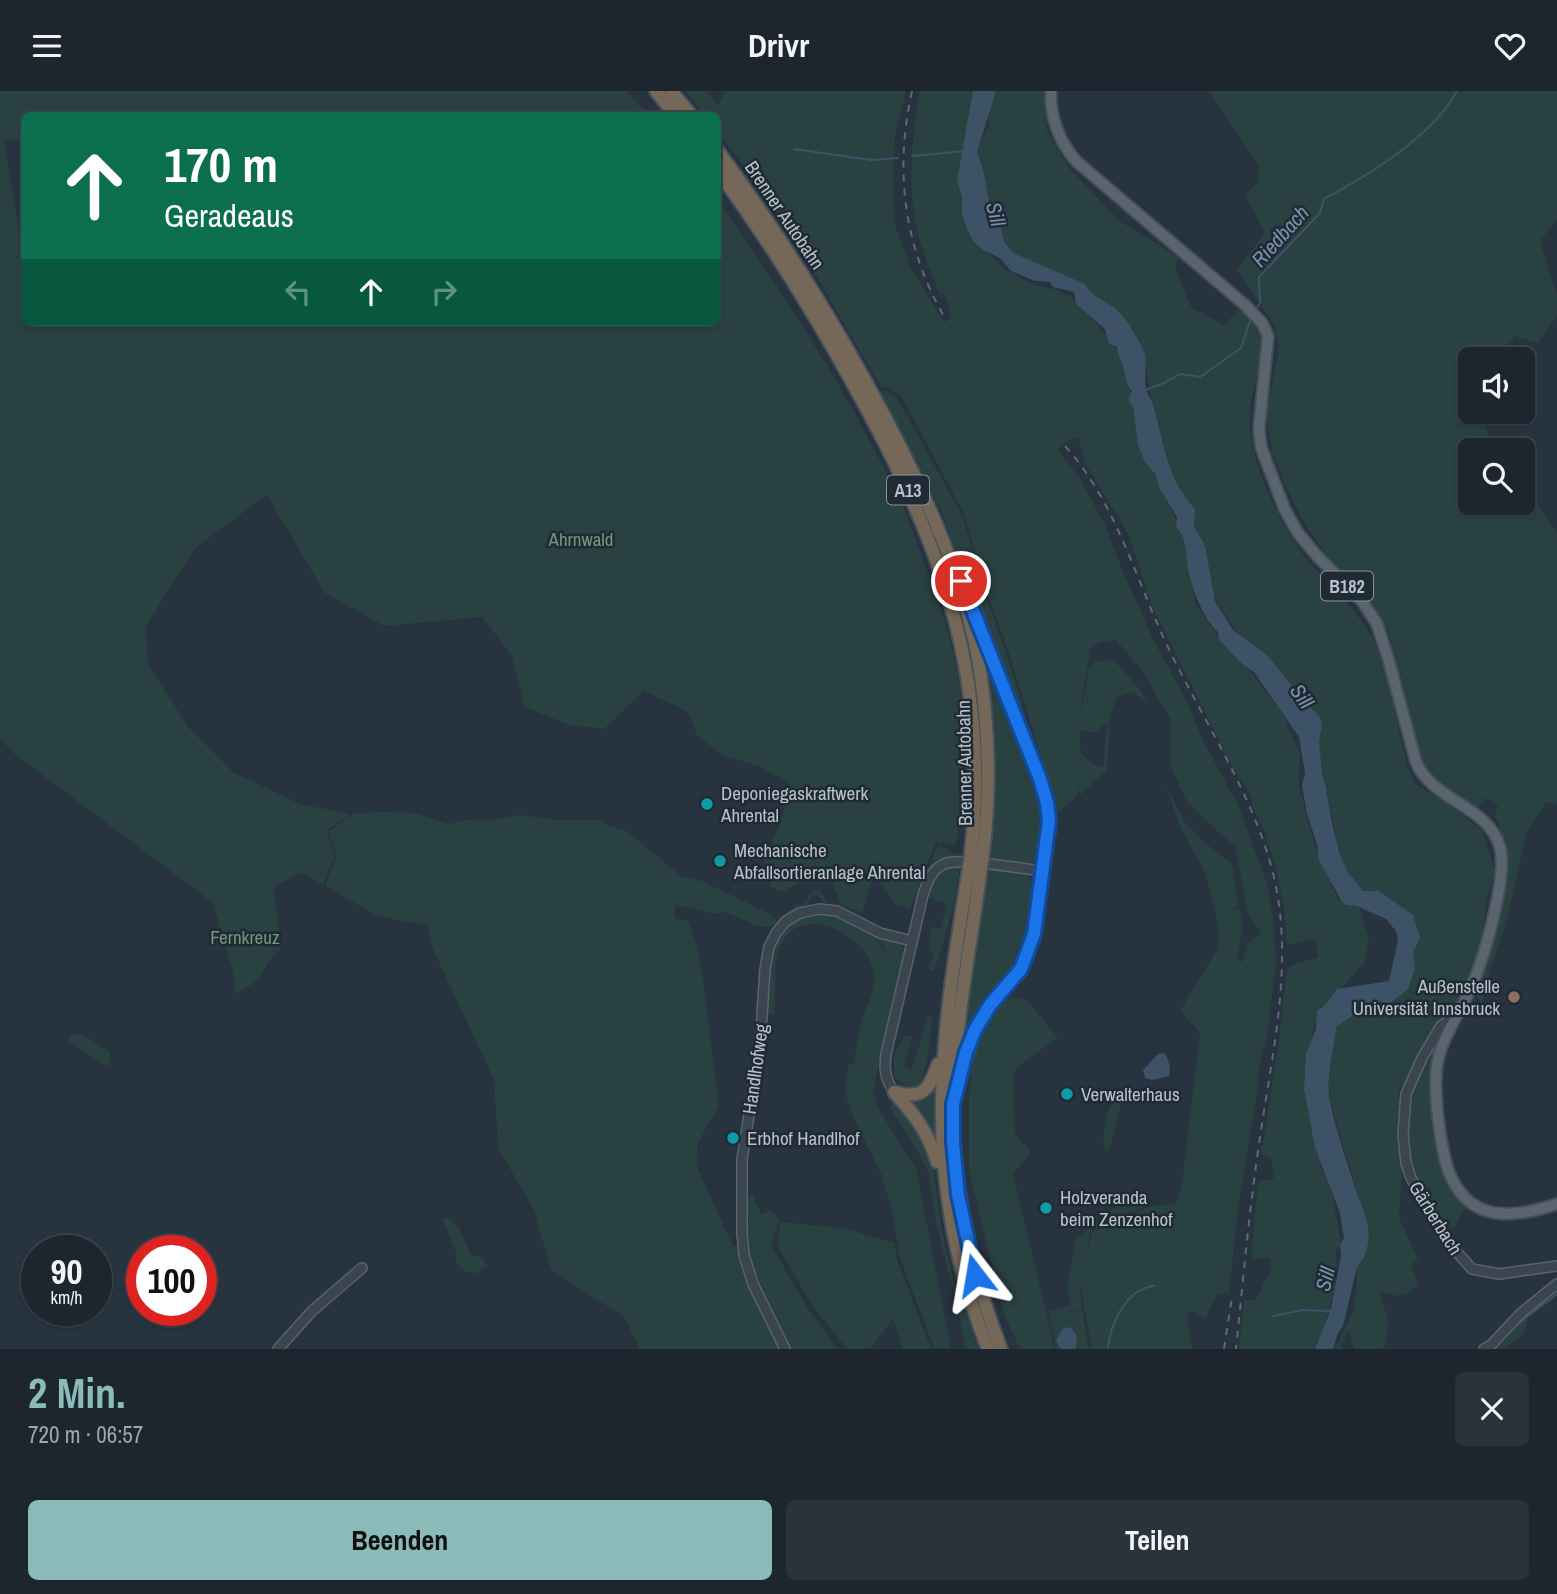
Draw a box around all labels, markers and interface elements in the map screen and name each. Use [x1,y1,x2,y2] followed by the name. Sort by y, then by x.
[748,24,809,67] text: Drivr
[28,27,66,65] icon: menu
[1491,27,1529,65] icon: heart
[164,131,278,197] text: 170 m
[49,140,140,231] icon: ahead
[739,156,831,274] street label: Brenner Autobahn
[164,194,294,237] text: Geradeaus
[979,199,1013,230] water label: Sill
[1245,199,1315,273] water label: Riedbach
[279,273,317,311] icon: left
[352,273,390,311] icon: ahead
[425,273,463,311] icon: right
[1458,347,1535,515] map controls
[1458,347,1535,424] button: sound
[1458,438,1535,515] button: search
[887,475,929,505] road number: A13
[548,526,613,552] park label: Ahrnwald
[931,551,991,611] pin
[942,562,980,600] icon: arrive
[1321,571,1373,600] road number: B182
[1283,678,1321,715] water label: Sill
[950,700,978,826] street label: Brenner Autobahn
[720,780,868,828] place label: Deponiegaskraftwerk Ahrental
[699,796,715,812] marker: Deponiegaskraftwerk Ahrental
[733,837,925,885] place label: Mechanische Abfallsortieranlage Ahrental
[712,853,728,869] marker: Mechanische Abfallsortieranlage Ahrental
[210,924,280,950] park label: Fernkreuz
[1353,973,1500,1021] place label: Außenstelle Universität Innsbruck
[1506,989,1522,1005] marker: Außenstelle Universität Innsbruck
[736,1022,774,1116] street label: Handlhofweg
[1081,1081,1180,1107] place label: Verwalterhaus
[1059,1086,1075,1102] marker: Verwalterhaus
[747,1125,860,1151] place label: Erbhof Handlhof
[725,1130,741,1146] marker: Erbhof Handlhof
[1403,1176,1469,1260] street label: Gärberbach
[1060,1184,1173,1232] place label: Holzveranda beim Zenzenhof
[1038,1200,1054,1216] marker: Holzveranda beim Zenzenhof
[126,1235,217,1326] speed limit sign: 100
[938,1238,1012,1312] position arrow
[51,1248,82,1295] text: 90
[1308,1263,1342,1294] water label: Sill
[51,1285,83,1310] text: km/h
[28,1365,126,1421] text: 2 Min.
[1455,1372,1529,1446] button: close
[28,1419,143,1450] text: 720 m · 06:57
[28,1500,772,1580] button: Beenden
[786,1500,1529,1580] button: Teilen

